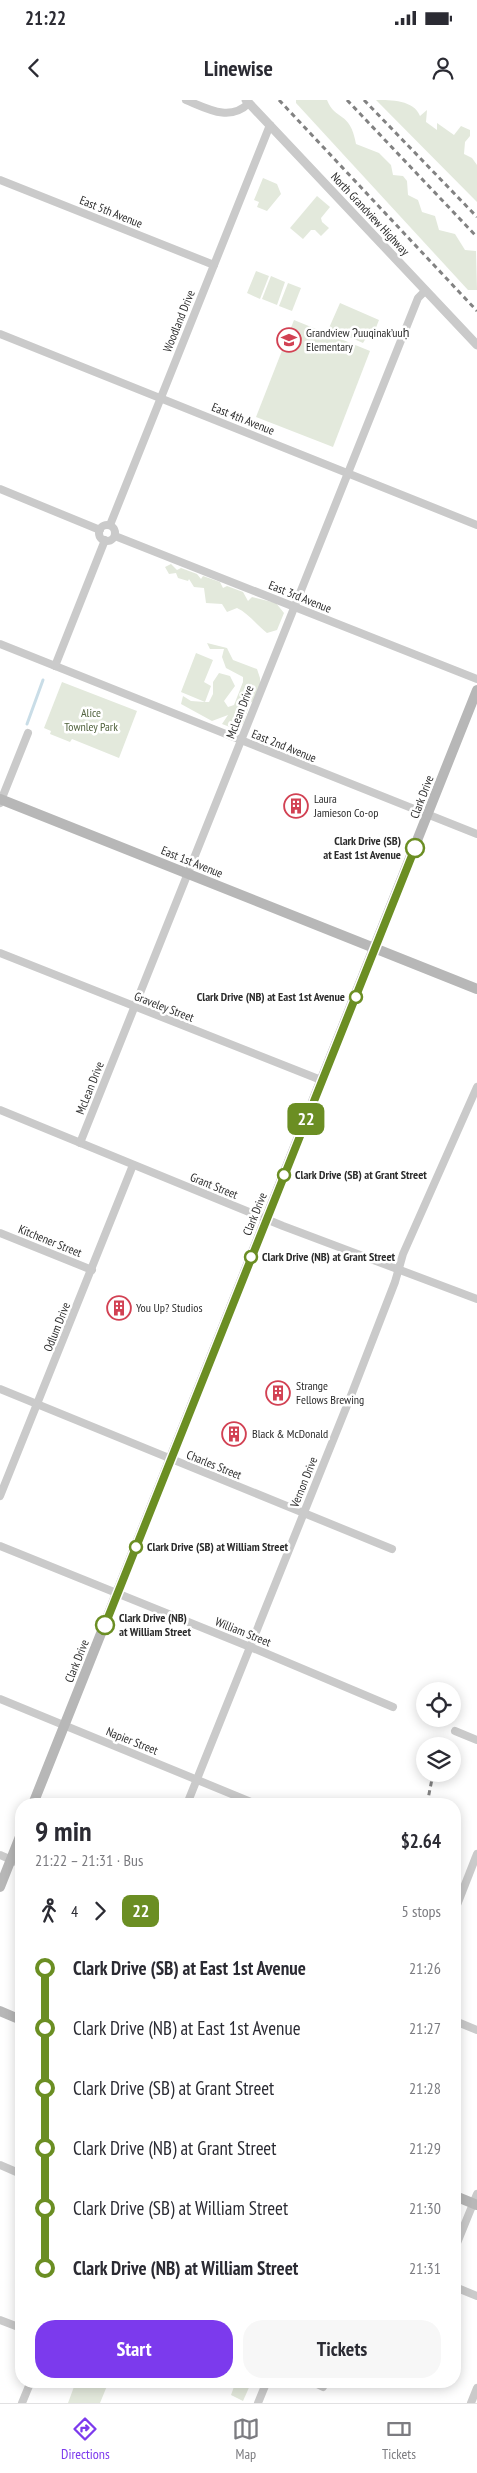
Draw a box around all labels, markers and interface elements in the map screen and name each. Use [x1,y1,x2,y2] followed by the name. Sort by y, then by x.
[25,6,66,30] text: 21:22
[20,54,48,82] icon: back
[204,54,273,82] text: Linewise
[429,54,457,82] icon: person
[328,169,413,259] street label: North Grandview Highway
[78,192,145,231] street label: East 5th Avenue
[159,288,198,354] street label: Woodland Drive
[306,325,409,354] place label: Grandview ʔuuqinak’uuḥ Elementary
[276,327,302,353] school or university icon: Grandview ʔuuqinak’uuḥ Elementary
[210,399,277,438] street label: East 4th Avenue
[267,577,334,616] street label: East 3rd Avenue
[223,683,257,741] street label: McLean Drive
[64,705,118,734] park label: Alice Townley Park
[250,726,319,765] street label: East 2nd Avenue
[406,773,437,821] street label: Clark Drive
[313,791,378,820] place label: Laura Jamieson Co-op
[283,793,309,819] building icon: Laura Jamieson Co-op
[323,833,401,862] place label: Clark Drive (SB) at East 1st Avenue
[405,838,425,858] marker: Clark Drive (SB) at East 1st Avenue
[159,842,225,881] street label: East 1st Avenue
[132,988,197,1025] street label: Graveley Street
[197,989,345,1004] place label: Clark Drive (NB) at East 1st Avenue
[349,990,363,1004] marker: Clark Drive (NB) at East 1st Avenue
[72,1059,107,1116] street label: McLean Drive
[284,1103,328,1135] line badge: 22
[297,1107,315,1130] text: 22
[295,1167,427,1182] place label: Clark Drive (SB) at Grant Street
[277,1168,291,1182] marker: Clark Drive (SB) at Grant Street
[188,1169,241,1202] street label: Grant Street
[239,1190,270,1238] street label: Clark Drive
[16,1221,85,1260] street label: Kitchener Street
[262,1249,396,1264] place label: Clark Drive (NB) at Grant Street
[244,1250,258,1264] marker: Clark Drive (NB) at Grant Street
[106,1295,132,1321] building icon: You Up? Studios
[40,1300,73,1354] street label: Odlum Drive
[136,1300,203,1315] place label: You Up? Studios
[296,1378,364,1407] place label: Strange Fellows Brewing
[265,1380,291,1406] building icon: Strange Fellows Brewing
[221,1421,247,1447] building icon: Black & McDonald
[252,1426,328,1441] place label: Black & McDonald
[184,1447,245,1483] street label: Charles Street
[286,1454,320,1510] street label: Vernon Drive
[147,1539,289,1554] place label: Clark Drive (SB) at William Street
[129,1540,143,1554] marker: Clark Drive (SB) at William Street
[119,1610,191,1639] place label: Clark Drive (NB) at William Street
[213,1614,274,1650] street label: William Street
[95,1615,115,1635] marker: Clark Drive (NB) at William Street
[61,1637,92,1685] street label: Clark Drive
[416,1682,461,1782] map controls
[416,1682,461,1727] button: locate
[104,1723,161,1758] street label: Napier Street
[416,1737,461,1782] button: layers
[35,1812,92,1849] text: 9 min
[401,1829,441,1853] text: $2.64
[35,1850,143,1870] text: 21:22 – 21:31 · Bus
[35,1897,63,1925] icon: walk
[86,1897,114,1925] icon: forward
[132,1899,149,1922] text: 22
[71,1901,78,1921] text: 4
[401,1901,441,1921] text: 5 stops
[73,1956,306,1980] text: Clark Drive (SB) at East 1st Avenue
[409,1958,441,1978] text: 21:26
[73,2016,301,2040] text: Clark Drive (NB) at East 1st Avenue
[409,2018,441,2038] text: 21:27
[73,2076,274,2100] text: Clark Drive (SB) at Grant Street
[409,2078,441,2098] text: 21:28
[73,2136,276,2160] text: Clark Drive (NB) at Grant Street
[409,2138,441,2158] text: 21:29
[73,2196,288,2220] text: Clark Drive (SB) at William Street
[409,2198,441,2218] text: 21:30
[73,2256,298,2280] text: Clark Drive (NB) at William Street
[409,2258,441,2278] text: 21:31
[35,2320,233,2378] button: Start
[243,2320,441,2378] button: Tickets
[61,2415,110,2463] tab: Directions
[232,2415,260,2463] tab: Map
[382,2415,416,2463] tab: Tickets

